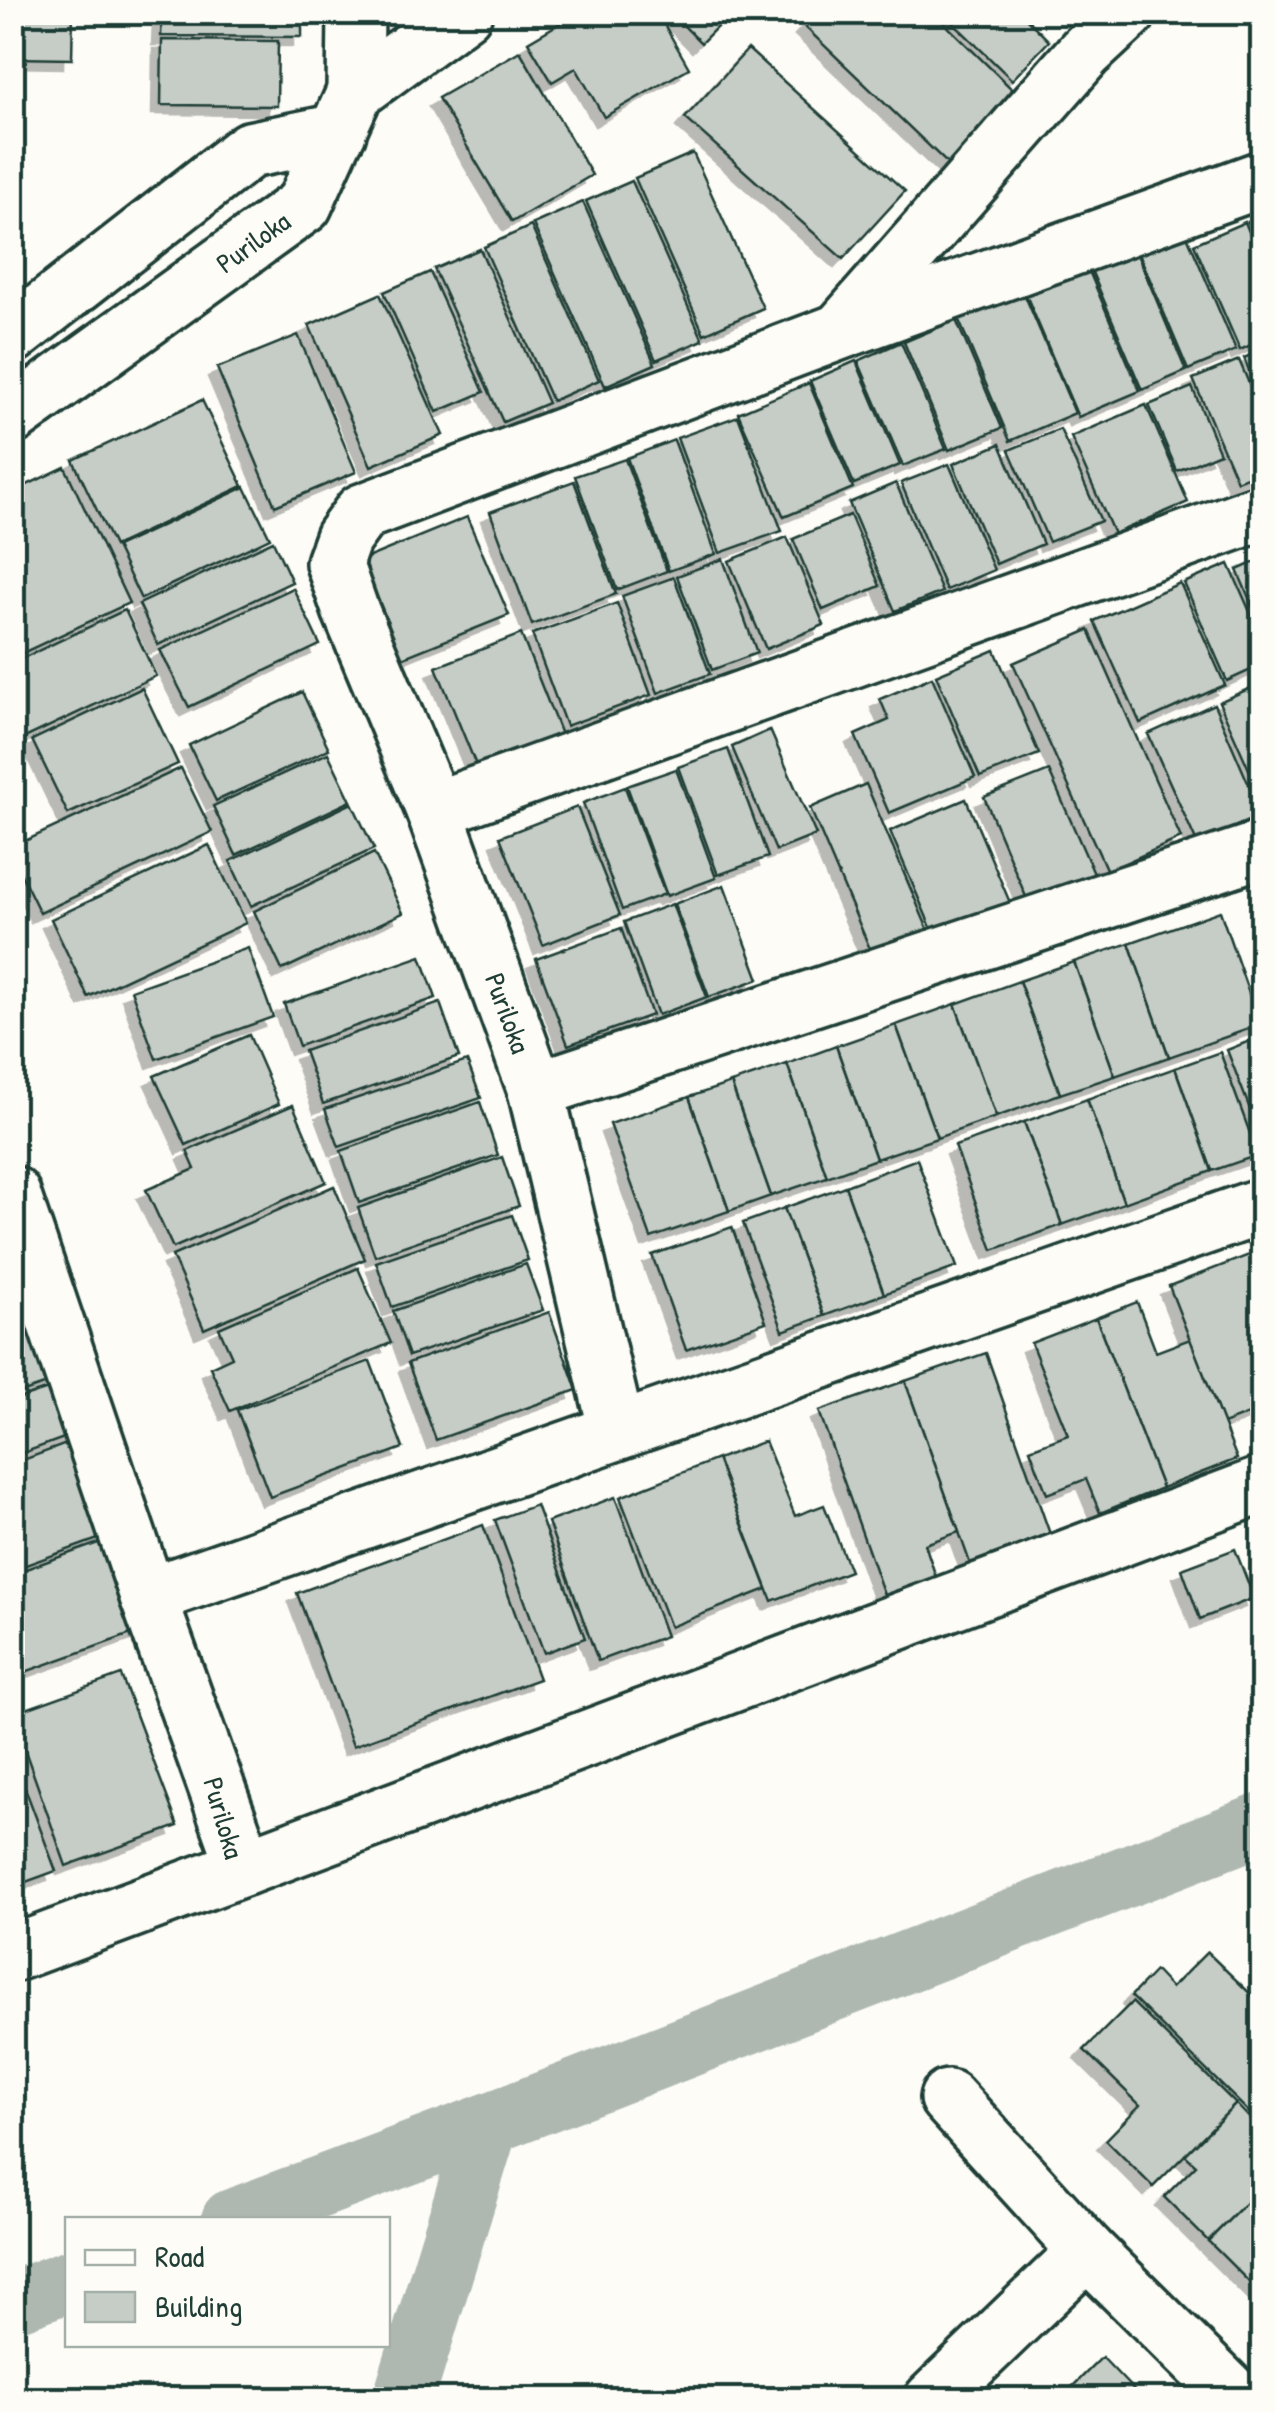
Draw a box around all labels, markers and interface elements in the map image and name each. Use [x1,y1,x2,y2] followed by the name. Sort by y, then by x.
[208,202,298,282] street label: Puriloka
[476,967,540,1059] street label: Puriloka
[194,1773,254,1863] street label: Puriloka
[65,2217,390,2347] legend
[155,2236,204,2276] text: Road
[155,2286,242,2326] text: Building

